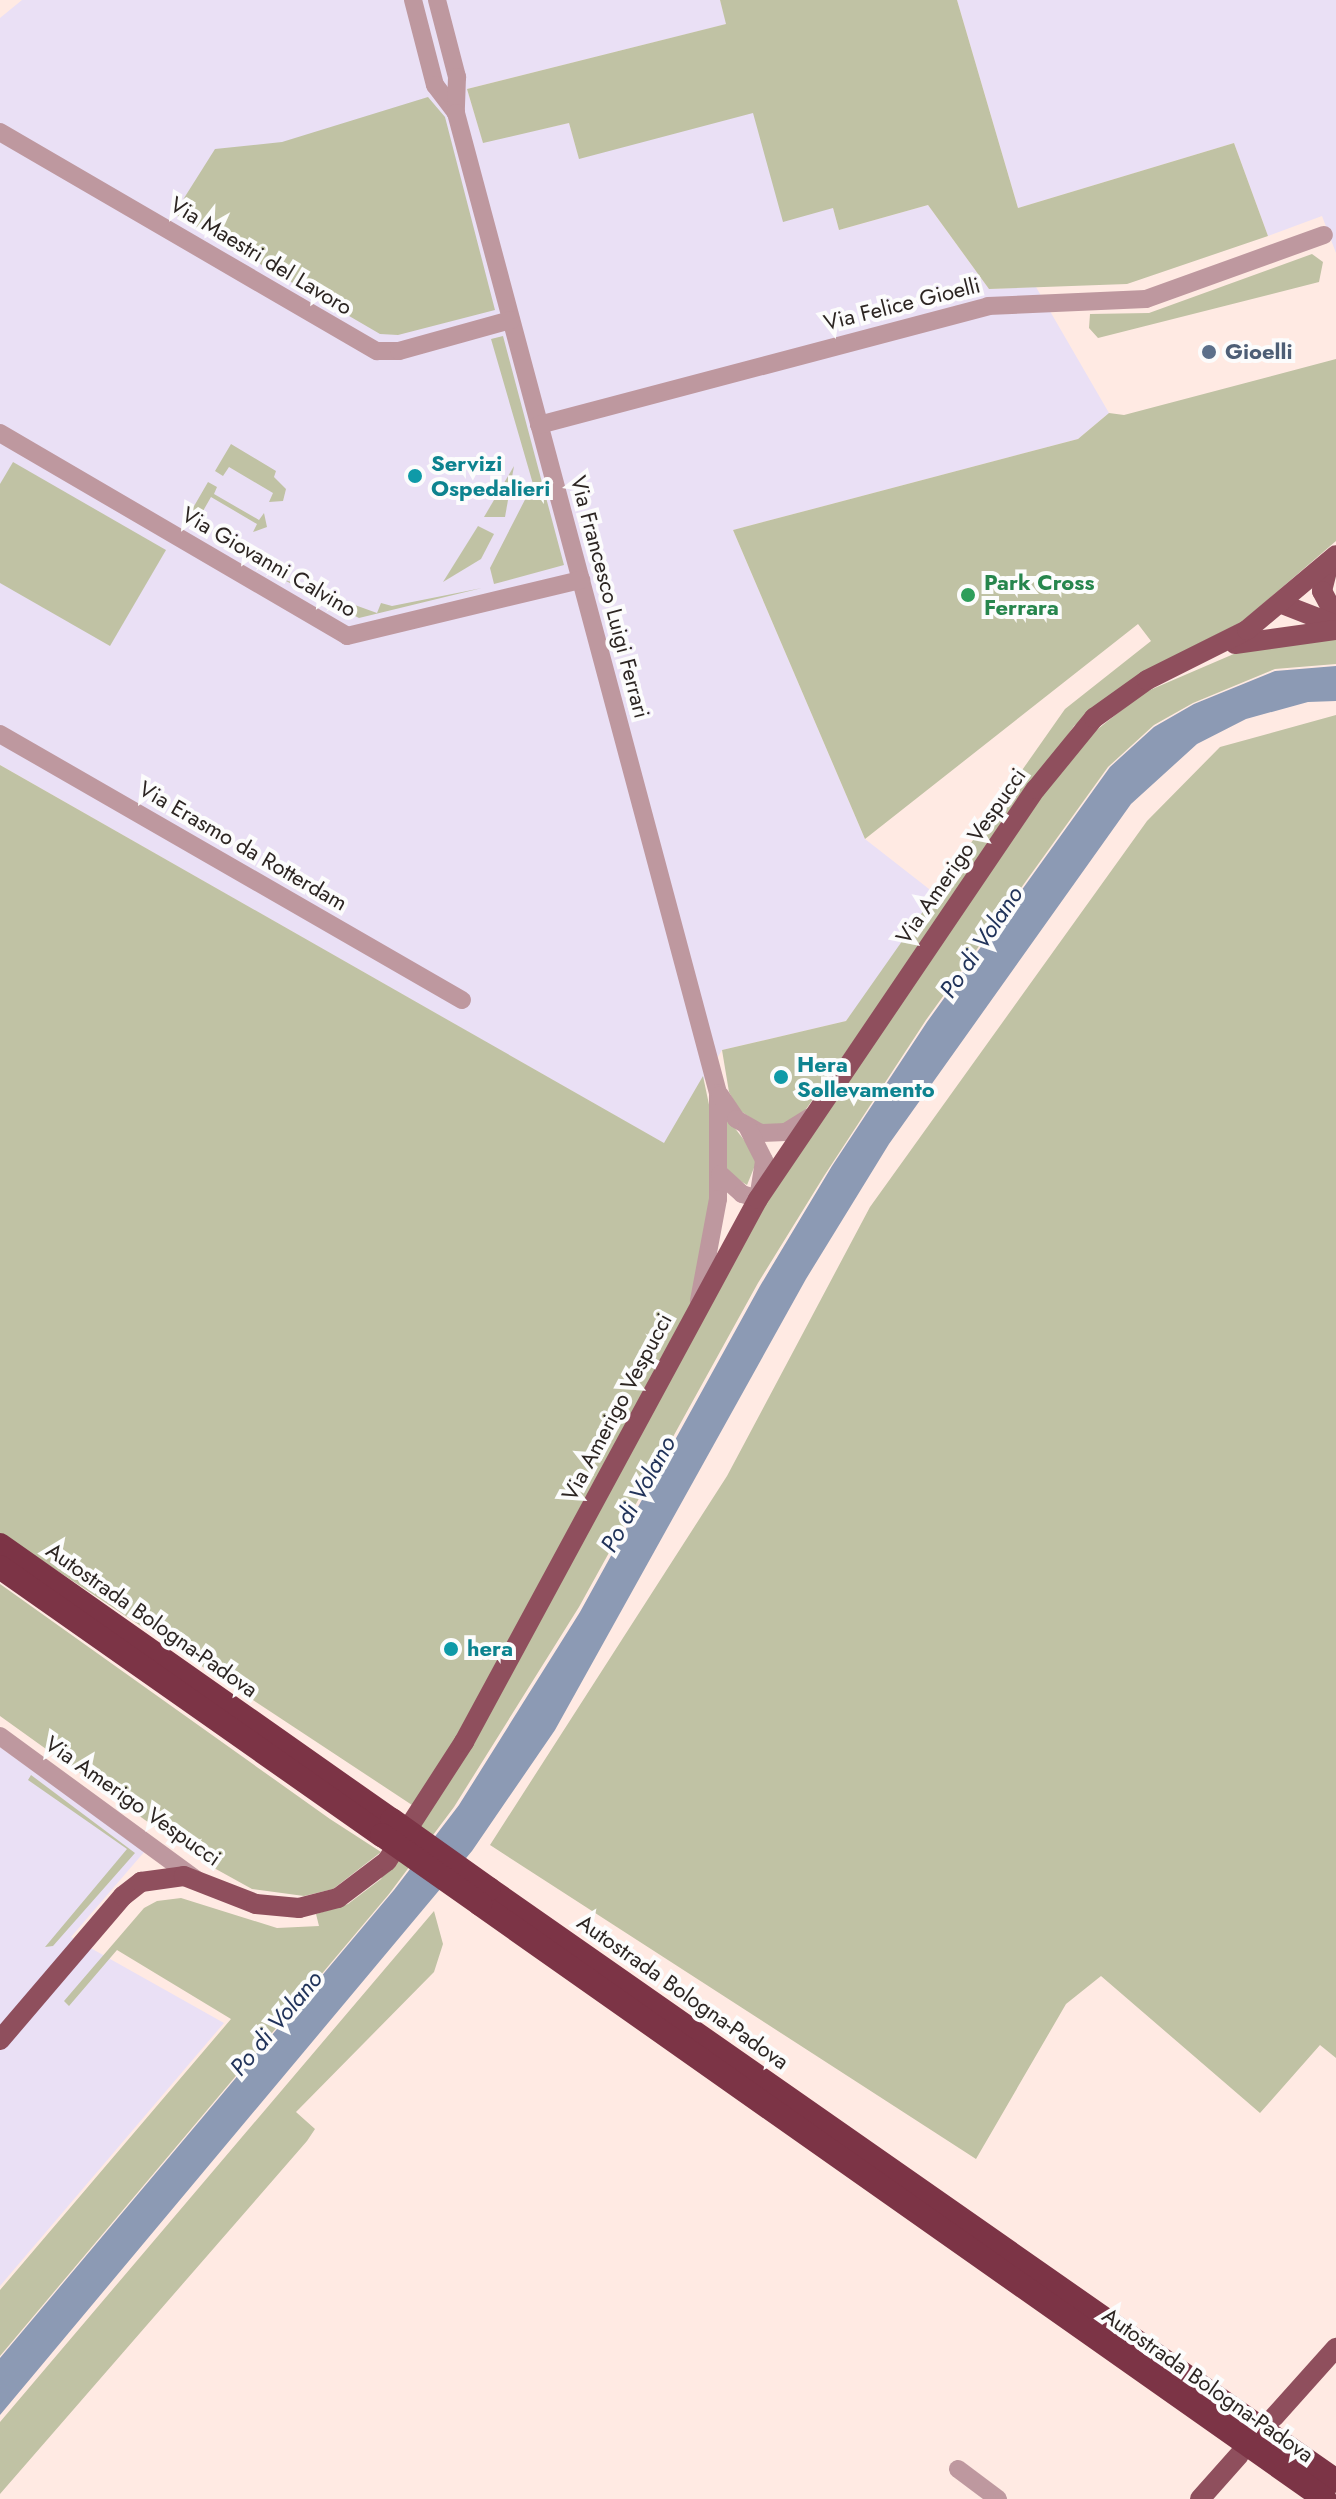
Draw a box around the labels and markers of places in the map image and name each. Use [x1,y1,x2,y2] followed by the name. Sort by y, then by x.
[1225,339,1293,365] place label: Gioelli
[1200,343,1218,361] marker: Gioelli
[431,450,550,502] place label: Servizi Ospedalieri
[406,467,424,485] marker: Servizi Ospedalieri
[984,569,1094,620] place label: Park Cross Ferrara
[959,586,977,604] marker: Park Cross Ferrara
[797,1051,935,1102] place label: Hera Sollevamento
[772,1068,790,1086] marker: Hera Sollevamento
[467,1636,513,1662] place label: hera
[442,1640,460,1658] marker: hera

